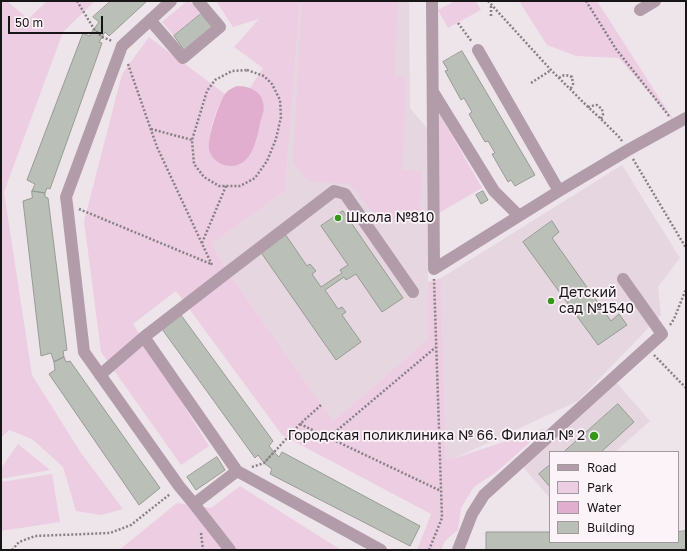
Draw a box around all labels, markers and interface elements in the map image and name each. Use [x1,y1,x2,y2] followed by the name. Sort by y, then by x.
[10,8,105,34] scale bar
[15,15,43,30] text: 50 m
[346,210,435,226] place label: Школа №810
[333,213,343,223] marker: Школа №810
[559,285,634,318] place label: Детский сад №1540
[546,296,556,306] marker: Детский сад №1540
[288,428,585,444] place label: Городская поликлиника № 66. Филиал № 2
[588,430,600,442] marker: Городская поликлиника № 66. Филиал № 2
[549,451,679,543] legend
[587,460,616,475] text: Road
[587,480,613,495] text: Park
[587,500,621,515] text: Water
[587,520,635,535] text: Building

